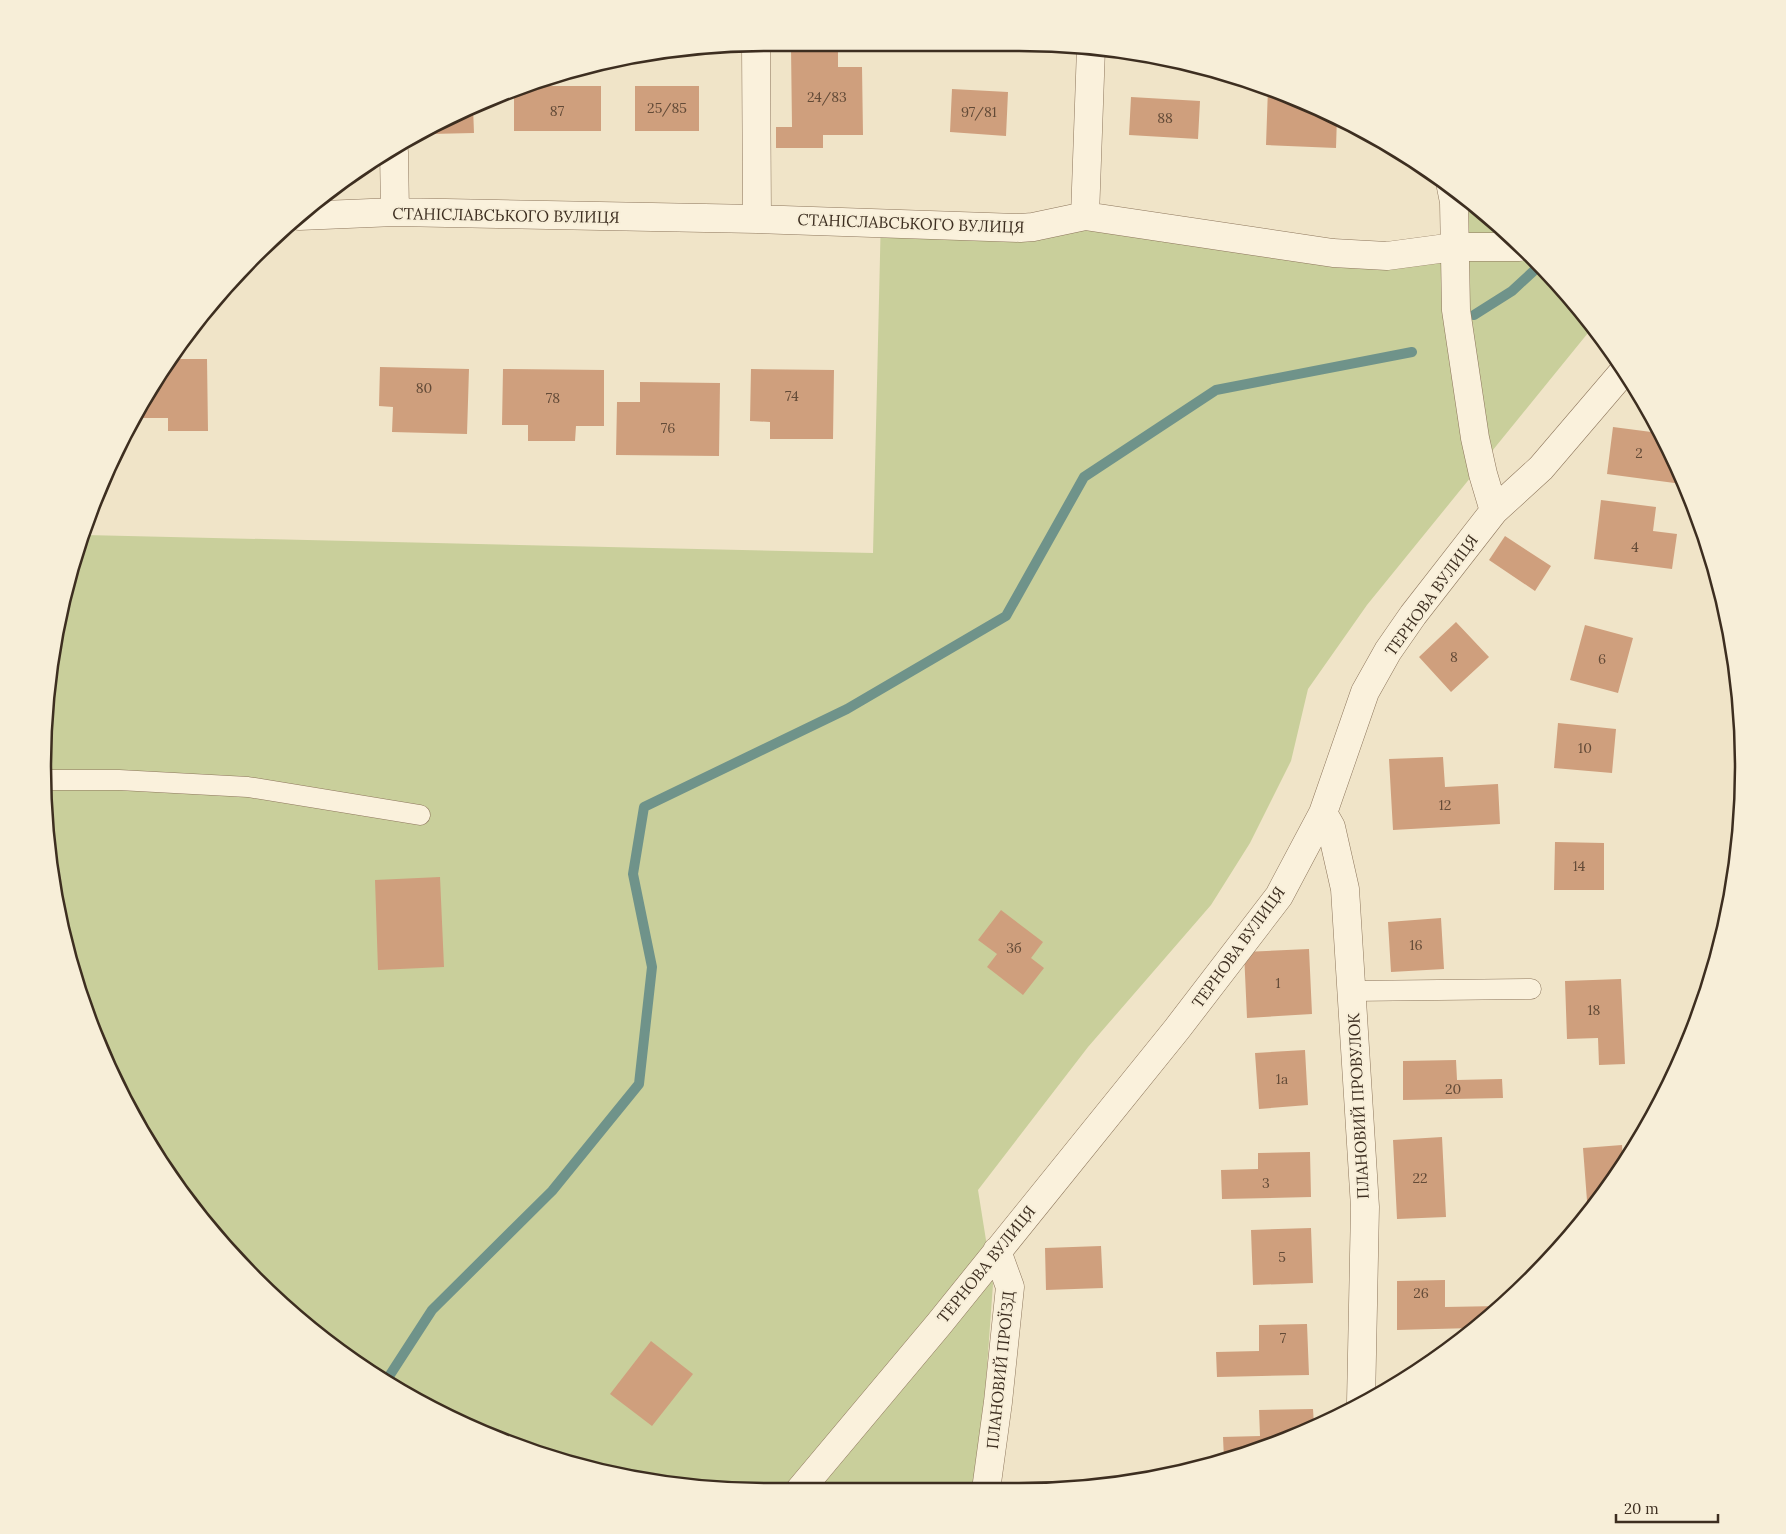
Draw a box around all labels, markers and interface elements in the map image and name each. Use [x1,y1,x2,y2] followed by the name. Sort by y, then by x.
[807,88,847,106] house number: 24/83
[647,99,687,117] house number: 25/85
[550,102,565,120] house number: 87
[961,103,997,121] house number: 97/81
[1157,109,1173,127] house number: 88
[392,203,620,227] street label: СТАНІСЛАВСЬКОГО ВУЛИЦЯ
[797,209,1025,237] street label: СТАНІСЛАВСЬКОГО ВУЛИЦЯ
[416,379,432,397] house number: 80
[785,387,799,405] house number: 74
[546,389,560,407] house number: 78
[661,419,675,437] house number: 76
[1635,444,1643,462] house number: 2
[1380,530,1482,660] street label: ТЕРНОВА ВУЛИЦЯ
[1631,538,1639,556] house number: 4
[1450,648,1458,666] house number: 8
[1598,650,1606,668] house number: 6
[1578,739,1592,757] house number: 10
[1439,796,1451,814] house number: 12
[1573,857,1586,875] house number: 14
[1187,882,1289,1012] street label: ТЕРНОВА ВУЛИЦЯ
[1409,936,1423,954] house number: 16
[1006,939,1022,957] house number: 3б
[1275,974,1281,992] house number: 1
[1588,1001,1601,1019] house number: 18
[1343,1012,1373,1200] street label: ПЛАНОВИЙ ПРОВУЛОК
[1276,1070,1288,1088] house number: 1а
[1445,1080,1461,1098] house number: 20
[1412,1169,1428,1187] house number: 22
[1262,1174,1270,1192] house number: 3
[933,1201,1039,1327] street label: ТЕРНОВА ВУЛИЦЯ
[1278,1248,1286,1266] house number: 5
[1413,1284,1429,1302] house number: 26
[982,1290,1018,1450] street label: ПЛАНОВИЙ ПРОЇЗД
[1280,1329,1287,1347] house number: 7
[1616,1492,1718,1524] scale bar
[1624,1499,1659,1518] text: 20 m

